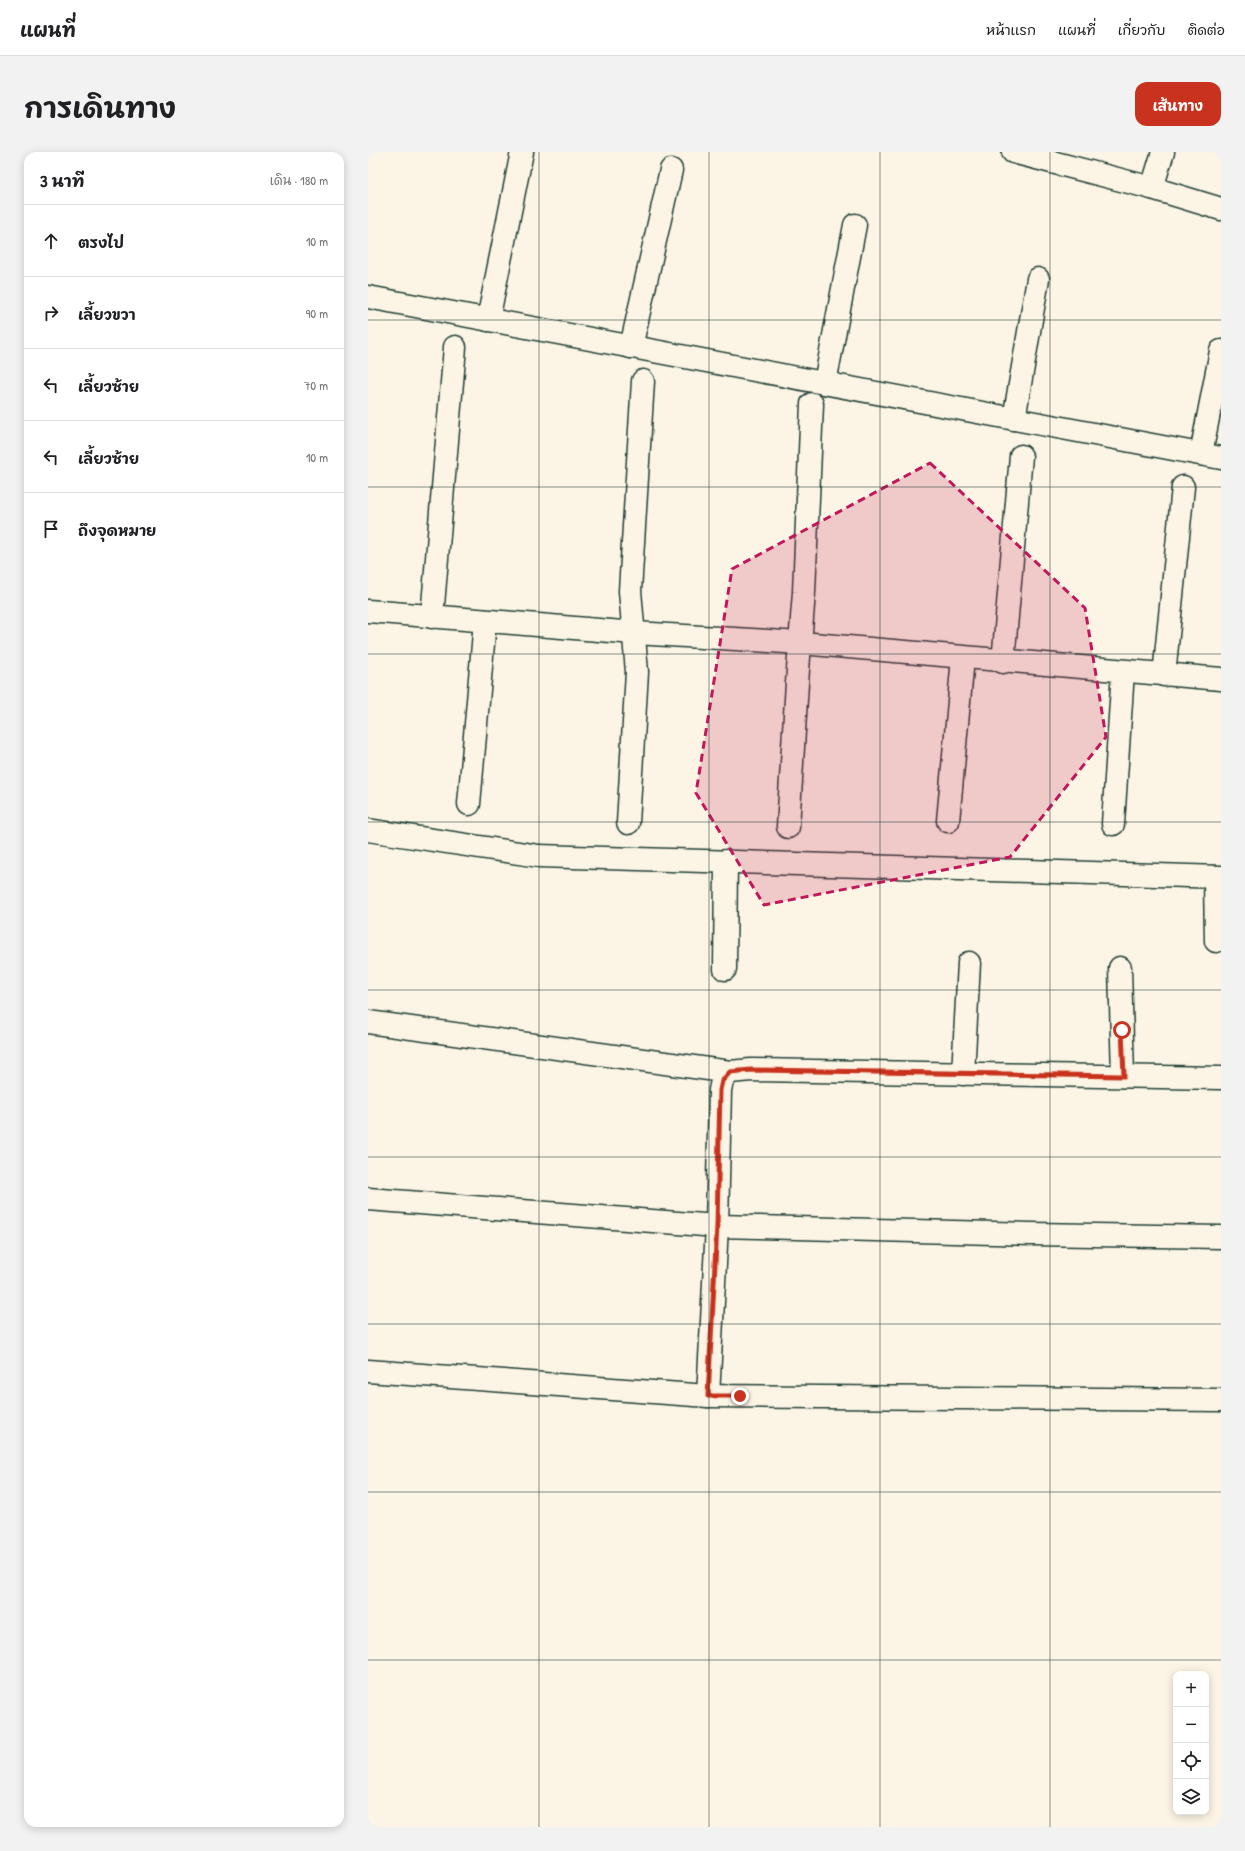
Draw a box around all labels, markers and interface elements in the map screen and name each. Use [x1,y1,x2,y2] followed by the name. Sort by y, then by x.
[20,17,76,43] text: แผนที่
[986,20,1036,39] text: หน้าแรก
[1058,20,1096,39] text: แผนที่
[1118,20,1165,39] text: เกี่ยวกับ
[1187,20,1225,39] text: ติดต่อ
[1135,82,1221,126] button: เส้นทาง
[24,89,176,127] text: การเดินทาง
[40,169,84,192] text: 3 นาที
[270,171,328,189] text: เดิน · 180 m
[40,230,62,252] icon: ahead
[78,232,124,253] text: ตรงไป
[306,232,328,250] text: 10 m
[40,302,62,324] icon: right
[78,304,136,325] text: เลี้ยวขวา
[306,304,328,322] text: 90 m
[40,374,62,396] icon: left
[78,376,139,397] text: เลี้ยวซ้าย
[304,376,328,394] text: 70 m
[40,446,62,468] icon: left
[78,448,139,469] text: เลี้ยวซ้าย
[306,448,328,466] text: 10 m
[40,518,62,540] icon: arrive
[78,520,156,541] text: ถึงจุดหมาย
[1113,1021,1131,1039] route start
[731,1387,749,1405] route end
[1173,1671,1209,1815] map controls
[1173,1671,1209,1707] button: +
[1173,1707,1209,1743] button: −
[1173,1743,1209,1779] button: locate
[1173,1779,1209,1815] button: layers

